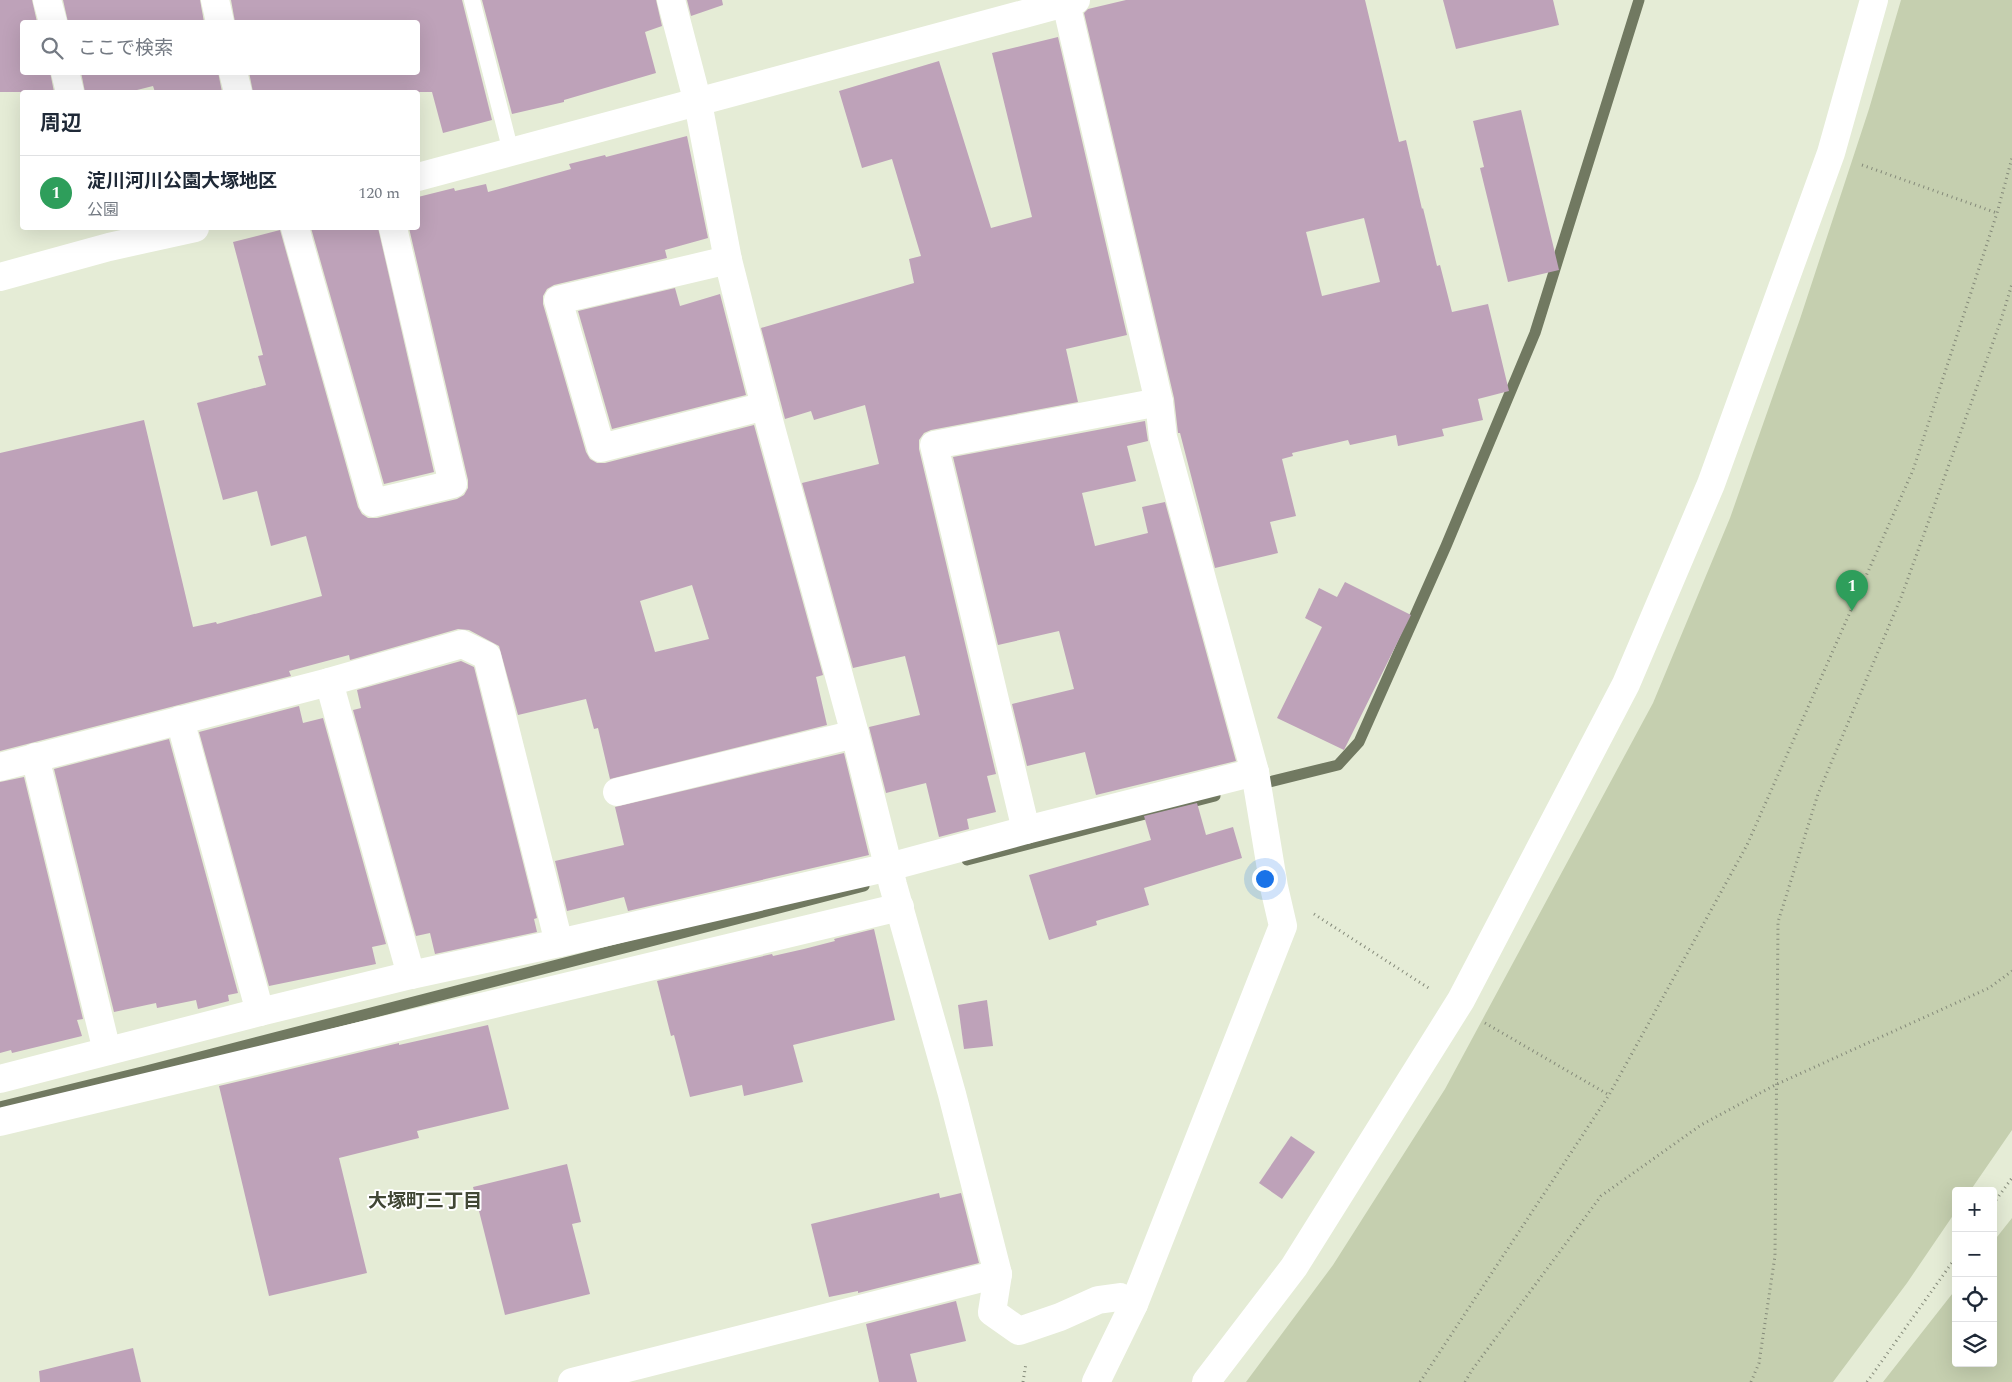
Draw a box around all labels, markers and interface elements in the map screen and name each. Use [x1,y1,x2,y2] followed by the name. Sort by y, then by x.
[20,20,420,75] search box
[38,34,66,62] icon: search
[78,34,173,63] text: ここで検索
[40,108,82,140] text: 周辺
[87,167,277,196] text: 淀川河川公園大塚地区
[52,181,60,205] text: 1
[358,181,400,205] text: 120 m
[87,198,119,222] text: 公園
[1836,570,1868,611] pin: 1
[1252,866,1278,892] your location
[368,1187,482,1216] district label: 大塚町三丁目
[1952,1187,1997,1367] map controls
[1952,1187,1997,1232] button: +
[1952,1232,1997,1277] button: −
[1952,1277,1997,1322] button: locate
[1952,1322,1997,1367] button: layers

